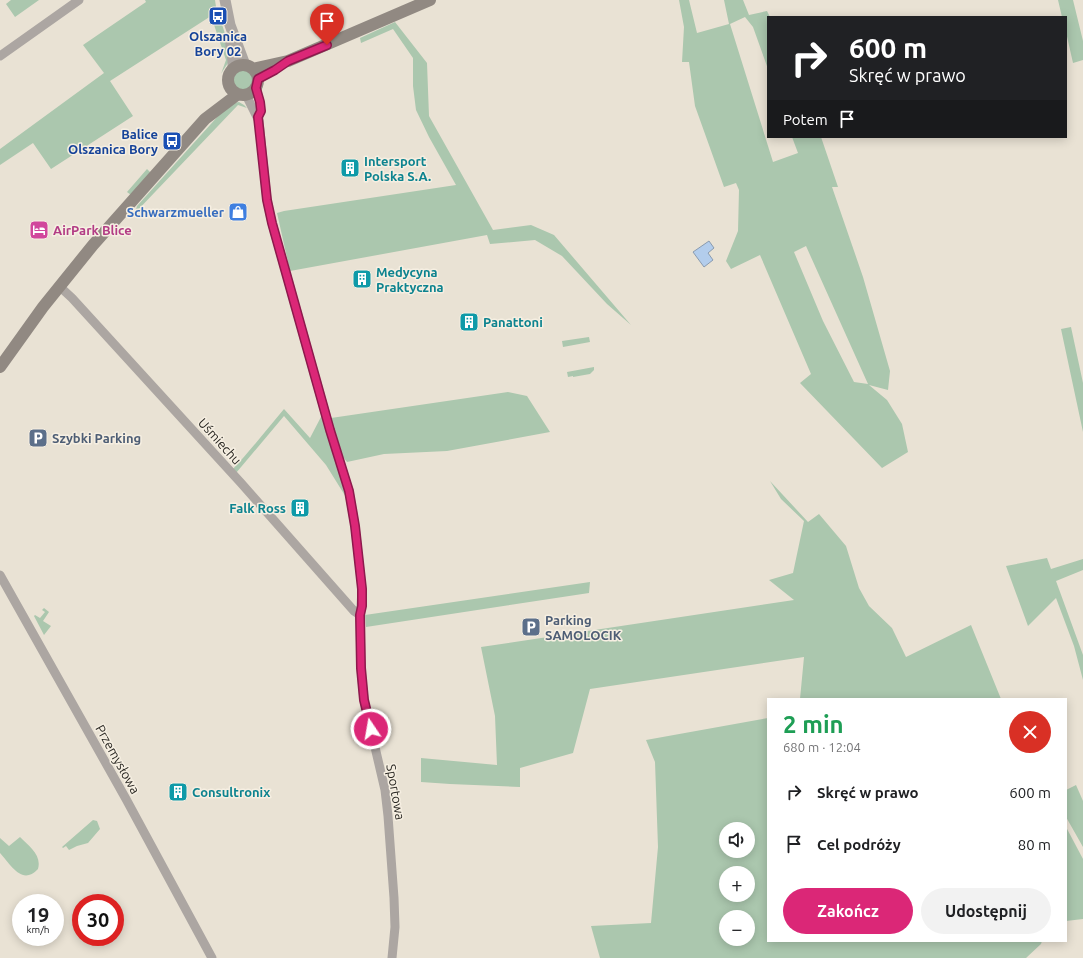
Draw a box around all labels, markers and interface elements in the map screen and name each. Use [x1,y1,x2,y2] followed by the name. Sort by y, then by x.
[310,4,344,45] pin
[207,5,229,27] bus stop icon: Olszanica Bory 02
[316,10,338,32] icon: arrive
[189,29,247,58] place label: Olszanica Bory 02
[783,32,835,84] icon: right
[849,32,927,63] text: 600 m
[849,65,966,85] text: Skręć w prawo
[836,108,858,130] icon: arrive
[783,111,828,128] text: Potem
[68,127,158,156] place label: Balice Olszanica Bory
[161,130,183,152] bus stop icon: Balice Olszanica Bory
[364,154,431,183] place label: Intersport Polska S.A.
[339,157,361,179] building icon: Intersport Polska S.A.
[227,201,249,223] shop icon: Schwarzmueller
[127,205,225,219] place label: Schwarzmueller
[28,219,50,241] hotel icon: AirPark Blice
[53,223,132,237] place label: AirPark Blice
[376,265,444,294] place label: Medycyna Praktyczna
[351,268,373,290] building icon: Medycyna Praktyczna
[458,311,480,333] building icon: Panattoni
[483,315,543,329] place label: Panattoni
[196,415,244,467] street label: Uśmiechu
[27,427,49,449] parking icon: Szybki Parking
[52,431,141,445] place label: Szybki Parking
[289,497,311,519] building icon: Falk Ross
[229,501,286,515] place label: Falk Ross
[545,613,622,642] place label: Parking SAMOLOCIK
[520,616,542,638] parking icon: Parking SAMOLOCIK
[350,708,392,750] position arrow
[783,711,844,738] text: 2 min
[1009,711,1051,753] button: close
[93,722,143,796] street label: Przemysłowa
[783,740,861,754] text: 680 m · 12:04
[384,763,408,821] street label: Sportowa
[167,781,189,803] building icon: Consultronix
[783,781,805,803] icon: right
[817,784,919,801] text: Skręć w prawo
[1009,784,1051,801] text: 600 m
[192,785,270,799] place label: Consultronix
[719,822,755,946] map controls
[719,822,755,858] button: sound
[783,833,805,855] icon: arrive
[817,836,901,853] text: Cel podróży
[1018,836,1051,853] text: 80 m
[719,866,755,902] button: +
[783,888,913,934] button: Zakończ
[921,888,1051,934] button: Udostępnij
[72,894,124,946] speed limit sign: 30
[27,903,49,926] text: 19
[719,910,755,946] button: −
[26,924,50,935] text: km/h

